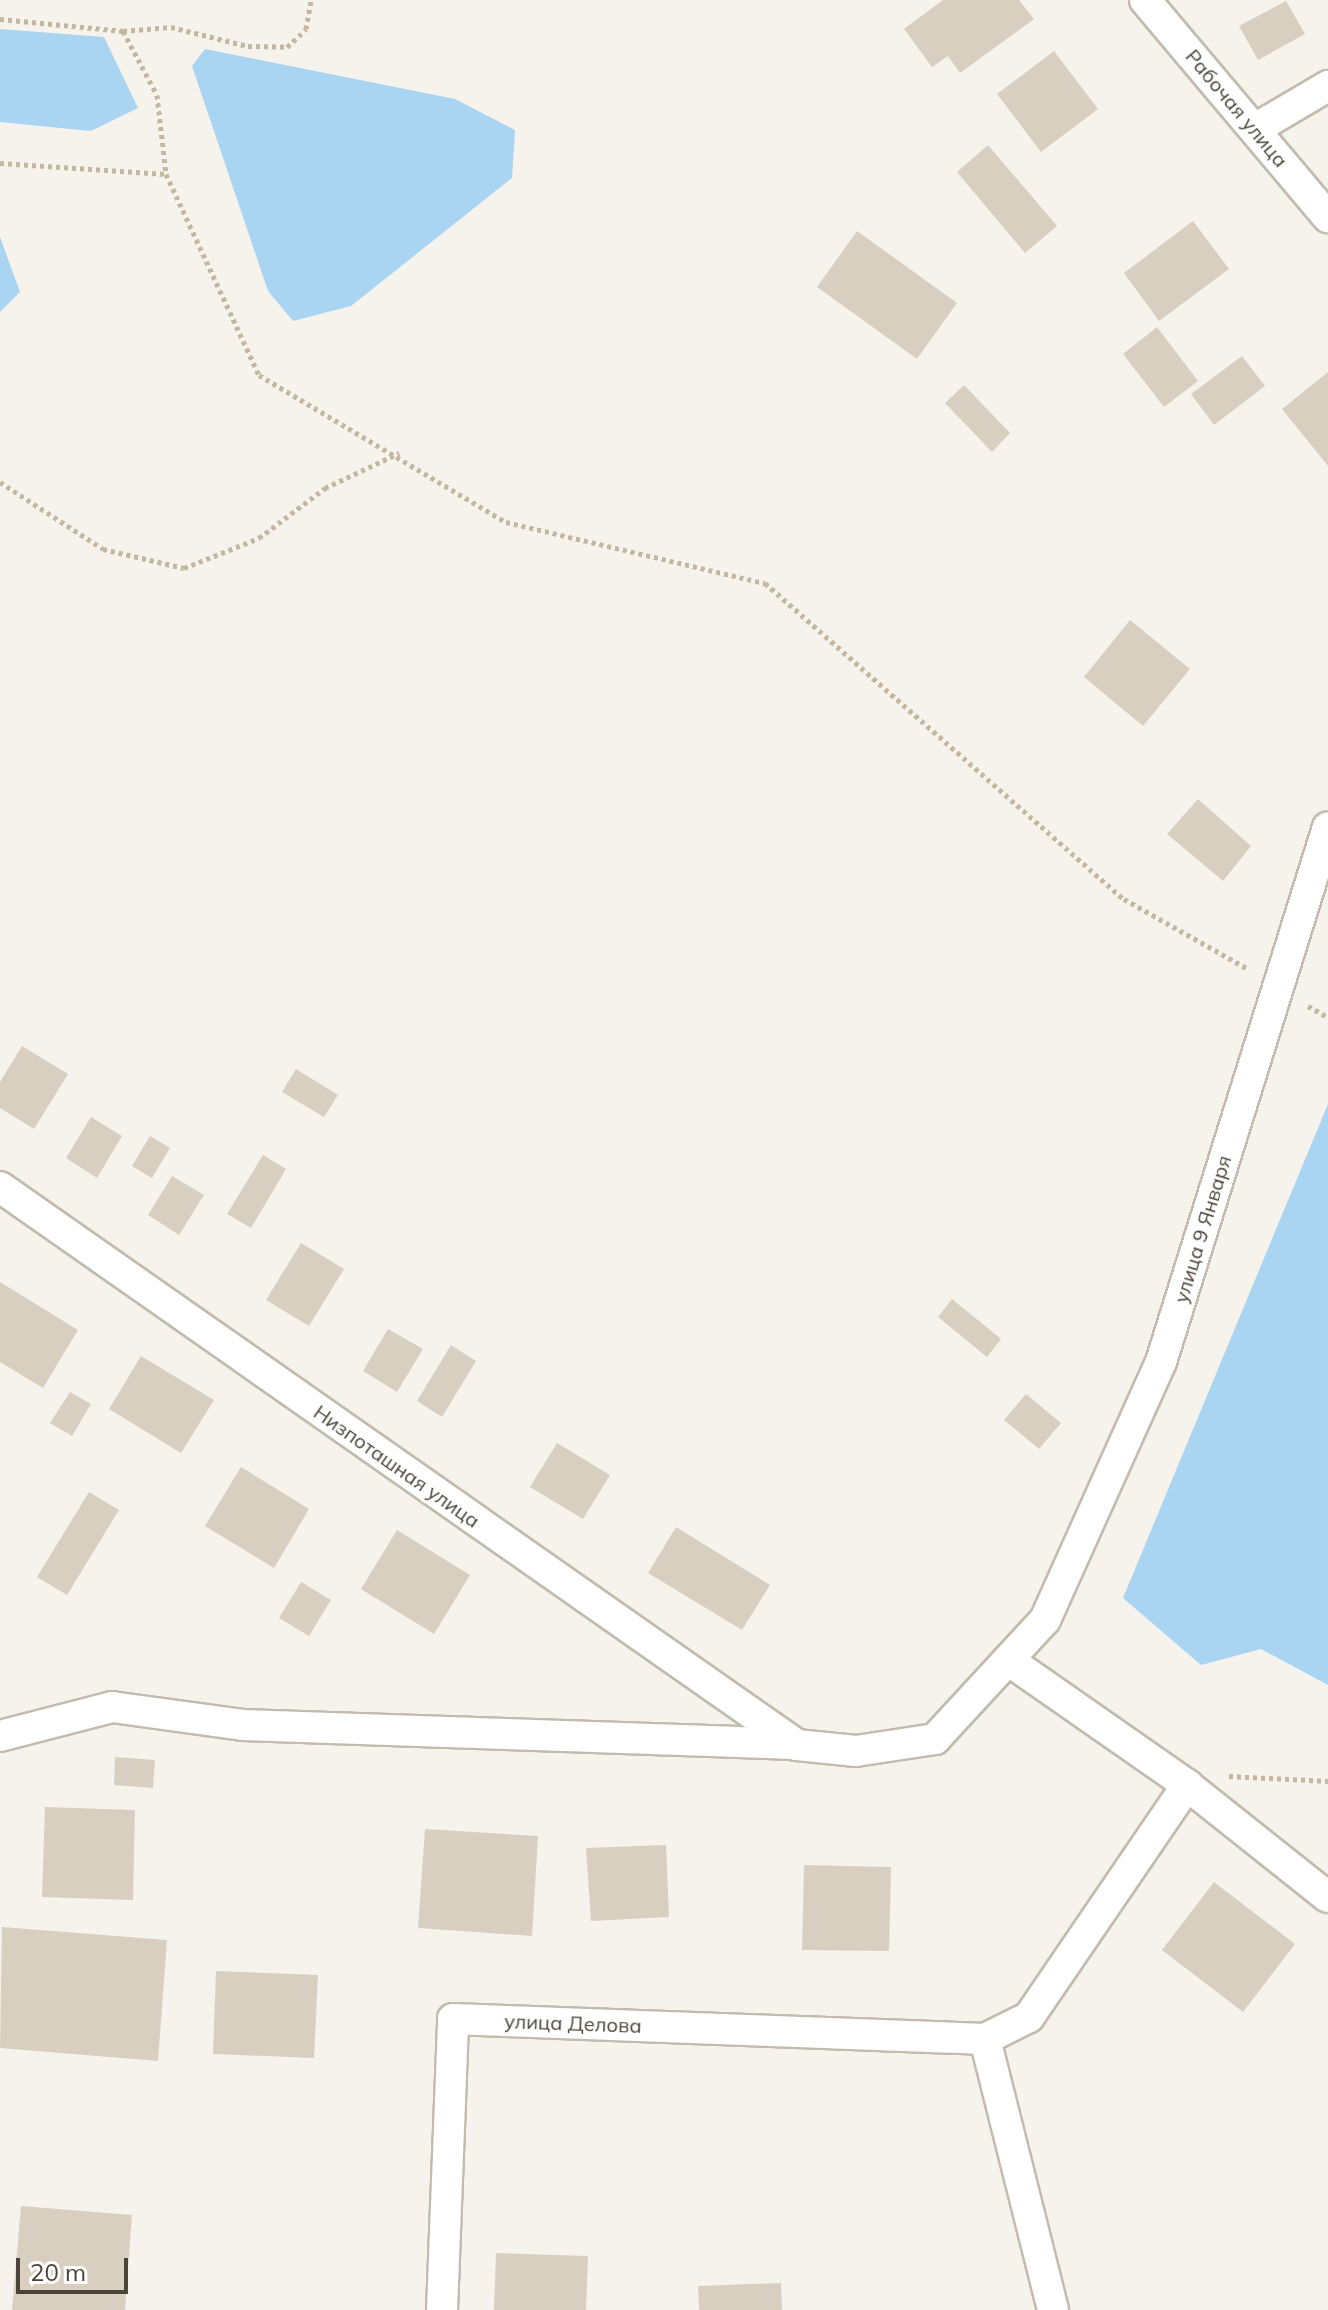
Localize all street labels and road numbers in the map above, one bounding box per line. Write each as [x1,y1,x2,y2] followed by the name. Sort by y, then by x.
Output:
[1181,44,1293,172] street label: Рабочая улица
[1168,1152,1236,1306] street label: улица 9 Января
[309,1400,485,1532] street label: Низпоташная улица
[504,2009,642,2037] street label: улица Делова

